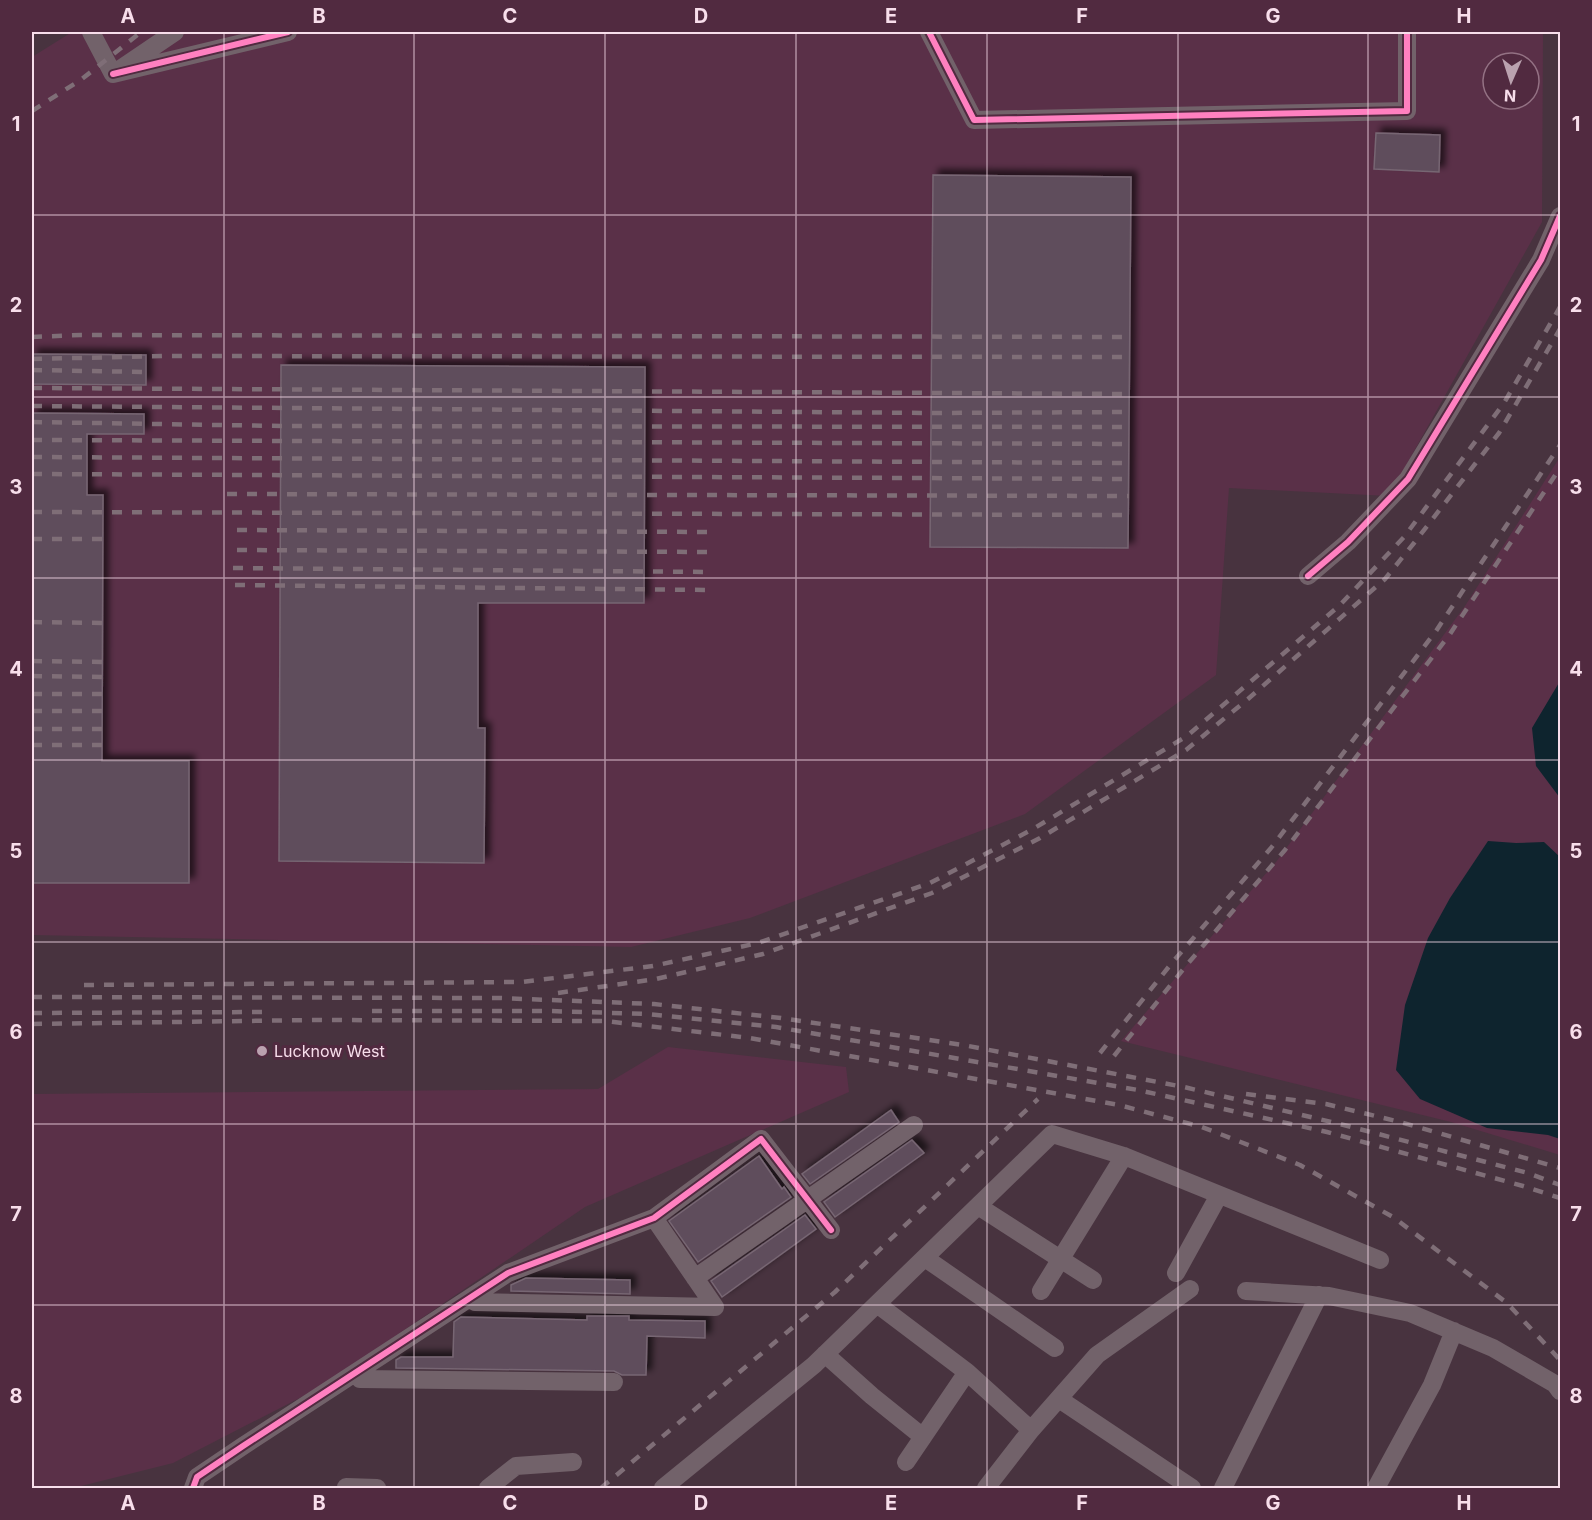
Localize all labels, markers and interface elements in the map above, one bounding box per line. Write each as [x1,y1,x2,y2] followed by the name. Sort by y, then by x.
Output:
[121,4,136,28] text: A
[312,4,326,28] text: B
[503,4,517,28] text: C
[694,4,708,28] text: D
[885,4,897,28] text: E
[1076,4,1088,28] text: F
[1265,4,1281,28] text: G
[1457,4,1471,28] text: H
[1481,51,1541,111] north arrow
[1504,86,1517,106] text: N
[12,112,20,136] text: 1
[1572,112,1580,136] text: 1
[10,293,22,317] text: 2
[1570,293,1582,317] text: 2
[10,475,22,499] text: 3
[1570,475,1582,499] text: 3
[9,657,23,681] text: 4
[1569,657,1583,681] text: 4
[10,839,22,863] text: 5
[1570,839,1582,863] text: 5
[10,1020,23,1044] text: 6
[1570,1020,1583,1044] text: 6
[274,1041,385,1061] place label: Lucknow West
[255,1044,269,1058] marker: Lucknow West
[10,1202,22,1226] text: 7
[1570,1202,1582,1226] text: 7
[9,1384,23,1408] text: 8
[1569,1384,1583,1408] text: 8
[121,1491,136,1515] text: A
[312,1491,326,1515] text: B
[503,1491,517,1515] text: C
[694,1491,708,1515] text: D
[885,1491,897,1515] text: E
[1076,1491,1088,1515] text: F
[1265,1491,1281,1515] text: G
[1457,1491,1471,1515] text: H

